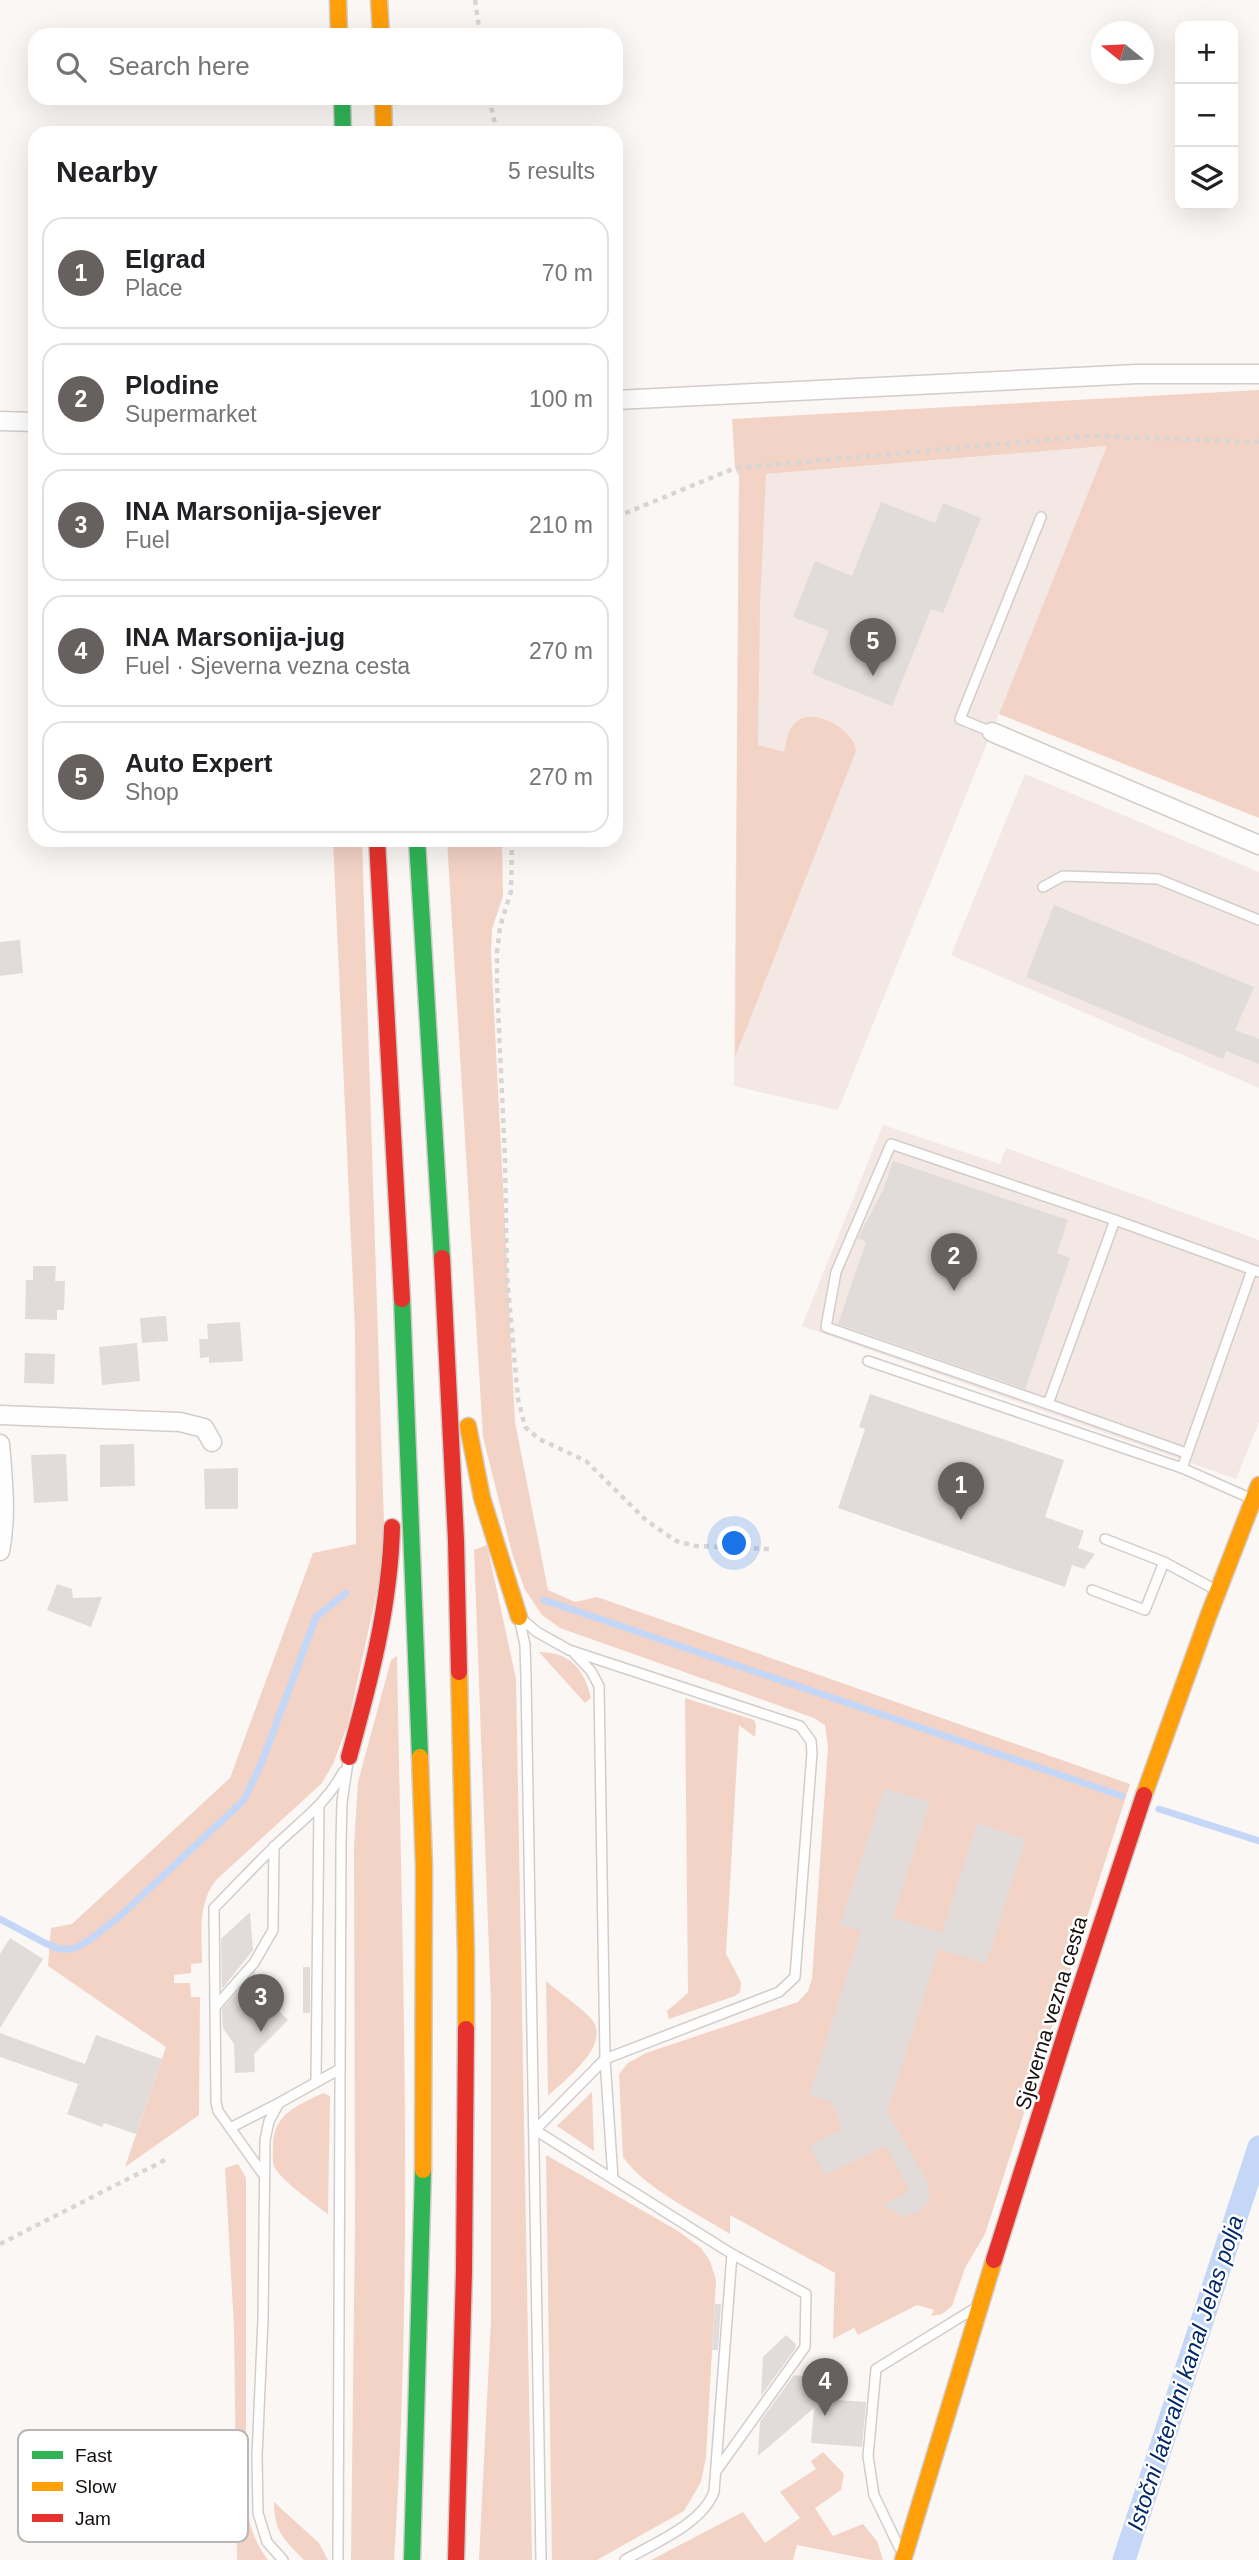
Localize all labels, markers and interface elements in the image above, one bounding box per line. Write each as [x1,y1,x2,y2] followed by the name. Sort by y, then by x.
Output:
[1091,21,1154,84] north arrow
[1175,21,1238,210] map controls
[1175,21,1238,84] button: +
[28,28,623,105] search box
[52,48,90,86] icon: search
[108,51,250,81] text: Search here
[1175,84,1238,147] button: −
[1175,147,1238,210] button: layers
[56,155,158,188] text: Nearby
[508,158,595,184] text: 5 results
[125,244,206,274] text: Elgrad
[75,260,87,286] text: 1
[542,260,593,286] text: 70 m
[125,275,183,301] text: Place
[125,370,219,400] text: Plodine
[75,386,87,412] text: 2
[529,386,593,412] text: 100 m
[125,401,257,427] text: Supermarket
[125,496,381,526] text: INA Marsonija-sjever
[75,512,87,538] text: 3
[529,512,593,538] text: 210 m
[125,527,170,553] text: Fuel
[850,618,896,676] pin: 5
[125,622,345,652] text: INA Marsonija-jug
[75,638,87,664] text: 4
[529,638,593,664] text: 270 m
[125,653,410,679] text: Fuel · Sjeverna vezna cesta
[125,748,272,778] text: Auto Expert
[75,764,87,790] text: 5
[529,764,593,790] text: 270 m
[125,779,179,805] text: Shop
[931,1233,977,1291] pin: 2
[938,1462,984,1520] pin: 1
[717,1526,751,1560] your location
[1011,1913,1091,2112] street label: Sjeverna vezna cesta
[238,1974,284,2032] pin: 3
[1122,2212,1248,2534] water label: Istočni lateralni kanal Jelas polja
[802,2358,848,2416] pin: 4
[18,2430,248,2542] legend
[75,2445,113,2466] text: Fast
[75,2476,116,2497] text: Slow
[75,2508,111,2529] text: Jam

